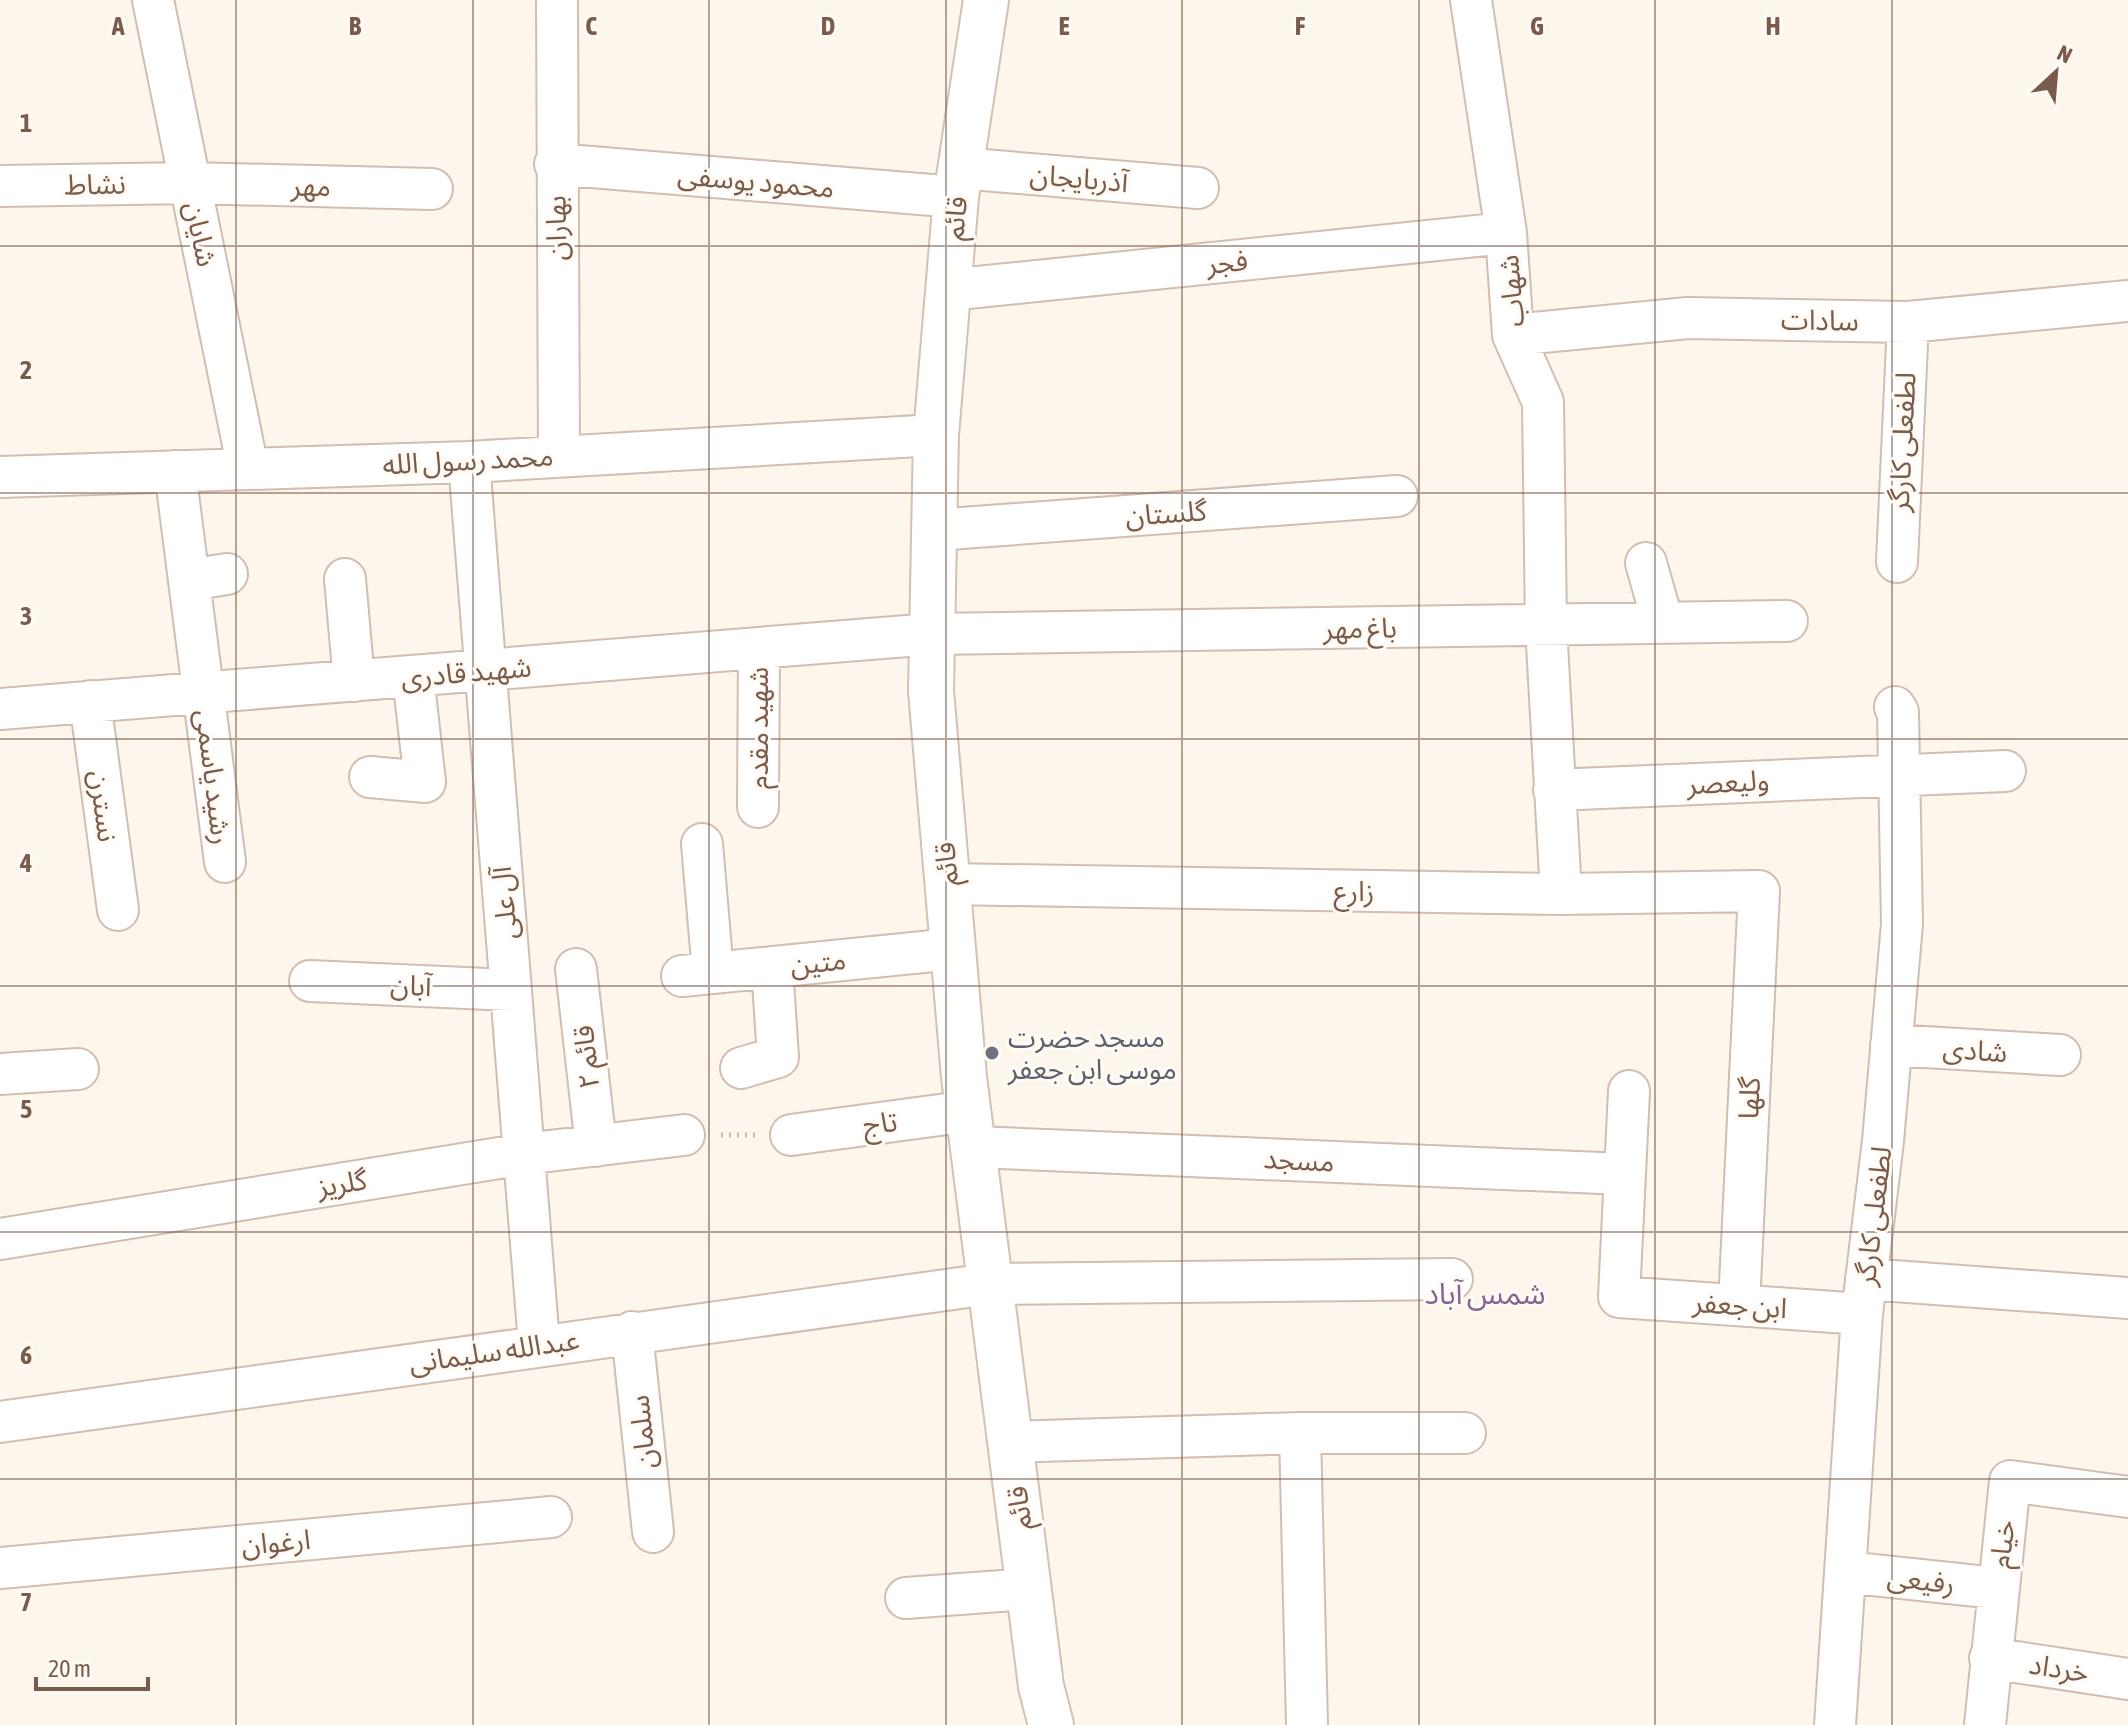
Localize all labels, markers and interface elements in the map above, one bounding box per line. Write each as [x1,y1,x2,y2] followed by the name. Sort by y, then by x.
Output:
[111,11,125,41] text: A
[349,11,362,41] text: B
[585,11,597,41] text: C
[821,11,835,41] text: D
[1058,11,1070,41] text: E
[1295,11,1306,41] text: F
[1530,11,1544,41] text: G
[1765,11,1781,41] text: H
[2016,32,2096,112] north arrow
[2053,39,2076,69] text: N
[20,108,32,138] text: 1
[676,158,836,205] street label: محمود یوسفی
[1028,158,1131,199] street label: آذربایجان
[64,167,126,201] street label: نشاط
[290,170,331,203] street label: مهر
[937,194,979,242] street label: قائم
[539,195,574,261] street label: بهاران
[179,198,223,270] street label: شایان
[1204,244,1249,281] street label: فجر
[1492,254,1530,328] street label: شهاب
[1781,303,1859,337] street label: سادات
[20,355,32,385] text: 2
[1882,371,1923,514] street label: لطفعلی کارگر
[382,440,554,481] street label: محمد رسول الله
[1124,494,1208,532] street label: گلستان
[20,601,32,631] text: 3
[1322,611,1397,650] street label: باغ مهر
[399,650,533,695] street label: شهید قادری
[742,667,779,789] street label: شهید مقدم
[189,708,238,846] street label: رشید یاسمی
[1685,764,1770,801] street label: ولیعصر
[83,768,124,844] street label: نسترن
[928,840,970,887] street label: قائم
[19,848,32,878] text: 4
[485,863,524,941] street label: آل علی
[1333,875,1375,912] street label: زارع
[788,943,848,982] street label: متین
[389,968,434,1002] street label: آبان
[1007,1021,1177,1086] place label: مسجد حضرت موسی ابن جعفر
[567,1023,611,1090] street label: قائم ۲
[1942,1032,2008,1068] street label: شادی
[983,1044,1001,1062] marker: مسجد حضرت موسی ابن جعفر
[1732,1076,1766,1120] street label: گلها
[20,1094,32,1124] text: 5
[861,1105,900,1146] street label: تاج
[1263,1142,1335,1178] street label: مسجد
[1848,1145,1898,1289] street label: لطفعلی کارگر
[314,1163,370,1204] street label: گلریز
[1424,1276,1546,1311] district label: شمس آباد
[1691,1286,1788,1325] street label: ابن جعفر
[407,1323,581,1380] street label: عبدالله سلیمانی
[20,1340,32,1370] text: 6
[622,1394,662,1470] street label: سلمان
[1000,1484,1044,1532] street label: قائم
[1983,1518,2026,1571] street label: خیام
[240,1523,312,1562] street label: ارغوان
[1886,1561,1956,1600] street label: رفیعی
[20,1587,32,1617] text: 7
[36,1641,148,1691] scale bar
[2027,1647,2091,1689] street label: خرداد
[48,1655,91,1682] text: 20 m

